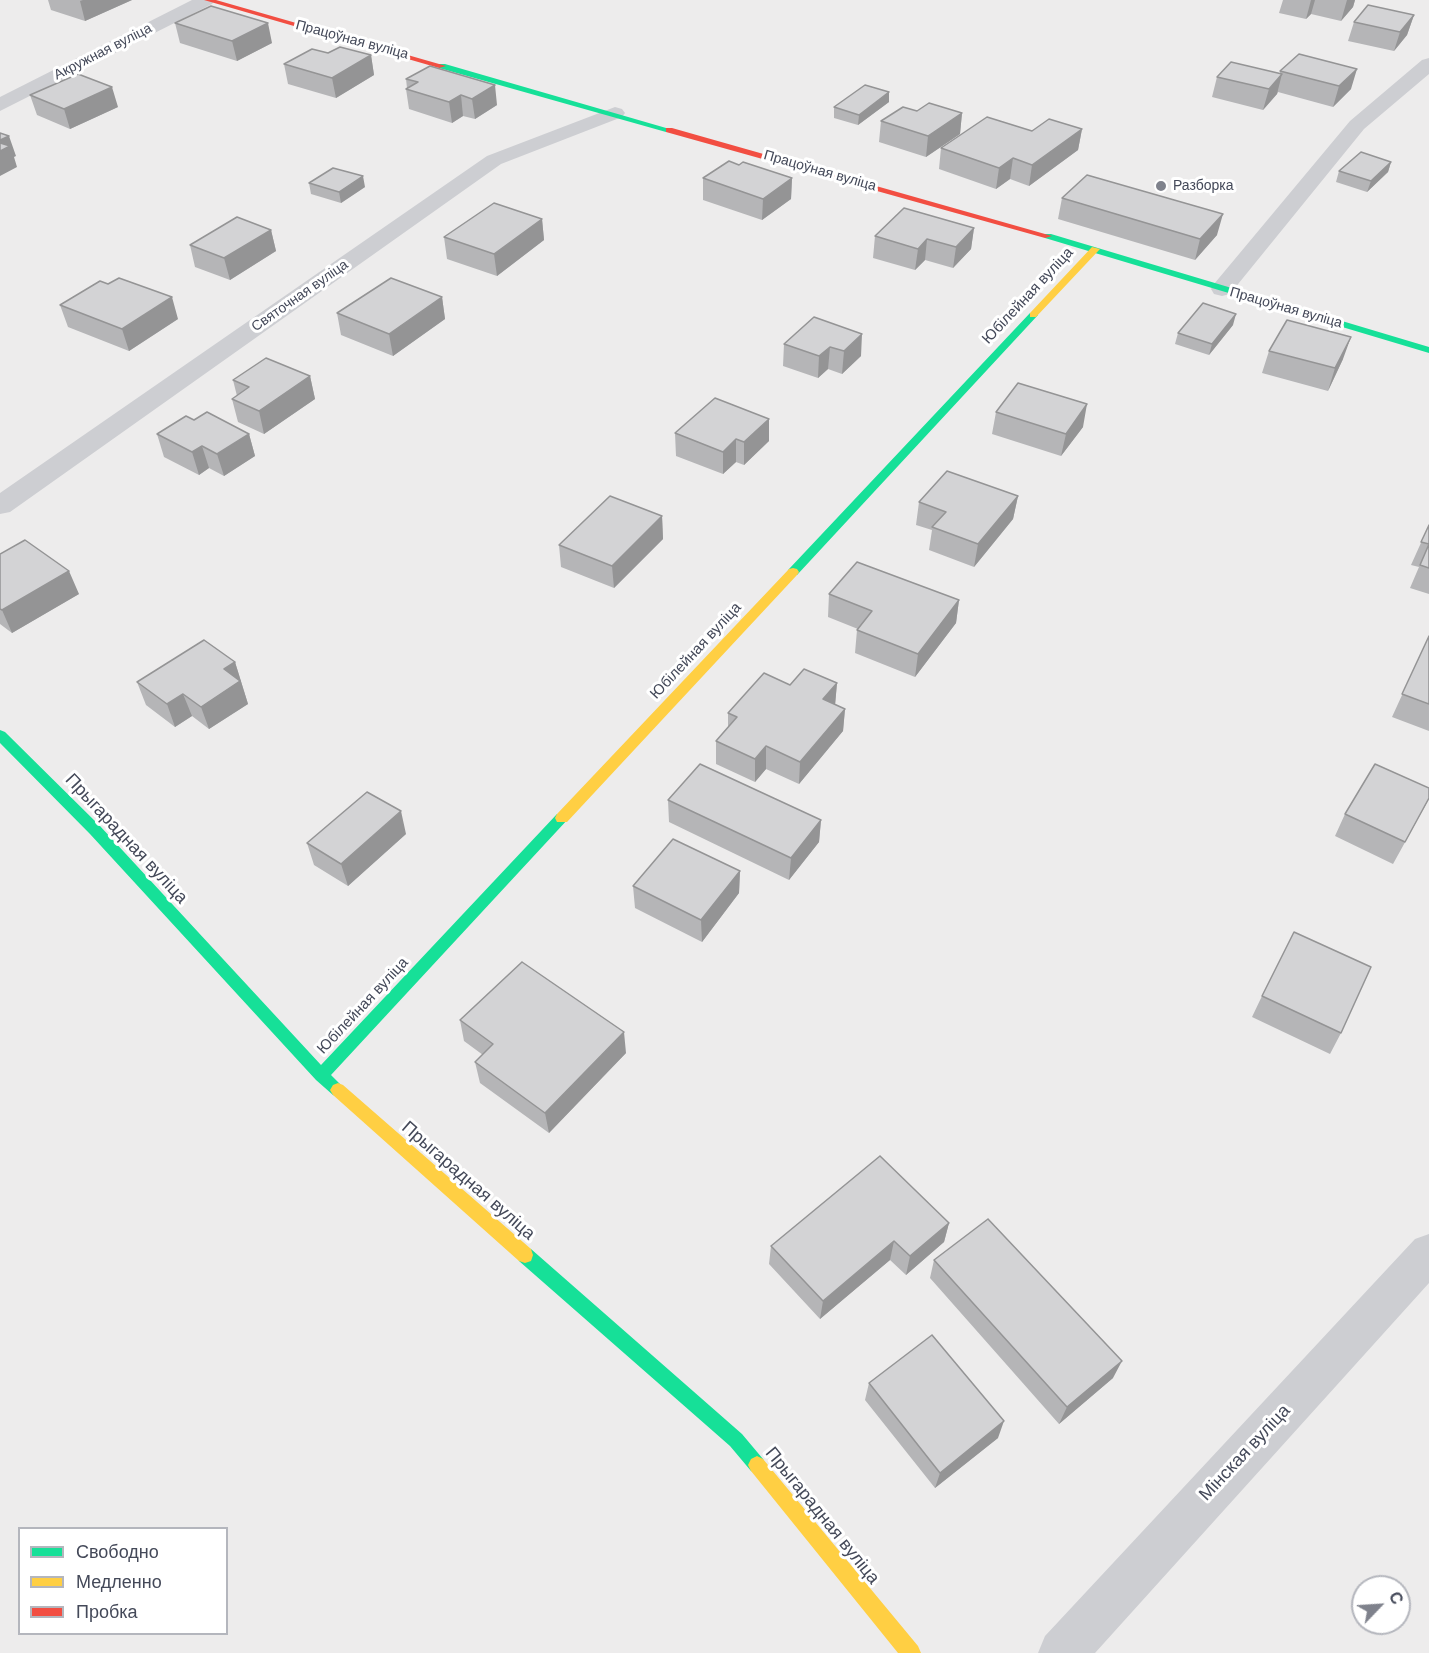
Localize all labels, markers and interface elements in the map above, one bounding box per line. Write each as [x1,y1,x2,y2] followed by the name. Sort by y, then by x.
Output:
[294,17,410,63] street label: Працоўная вуліца
[51,20,155,84] street label: Акружная вуліца
[762,147,878,195] street label: Працоўная вуліца
[1173,178,1234,194] place label: Разборка
[1154,179,1168,193] marker: Разборка
[979,244,1077,348] street label: Юбілейная вуліца
[249,256,351,336] street label: Святочная вуліца
[1228,284,1344,332] street label: Працоўная вуліца
[647,599,745,703] street label: Юбілейная вуліца
[60,770,192,908] street label: Прыгарадная вуліца
[314,954,412,1058] street label: Юбілейная вуліца
[397,1117,539,1245] street label: Прыгарадная вуліца
[1195,1400,1295,1506] street label: Мінская вуліца
[760,1443,884,1589] street label: Прыгарадная вуліца
[18,1527,228,1635] legend
[76,1542,159,1562] text: Свободно
[76,1572,162,1592] text: Медленно
[1351,1575,1411,1635] north arrow
[1386,1589,1406,1607] text: С
[76,1602,138,1622] text: Пробка

